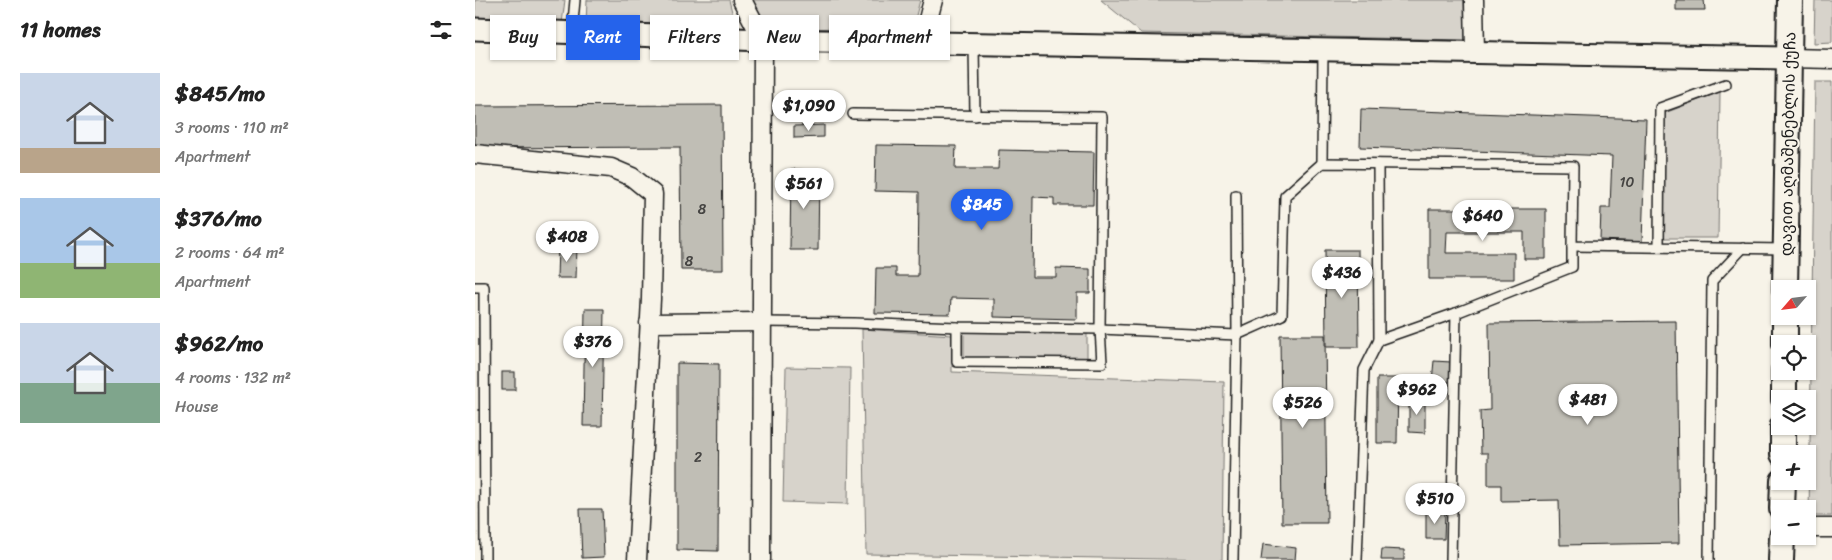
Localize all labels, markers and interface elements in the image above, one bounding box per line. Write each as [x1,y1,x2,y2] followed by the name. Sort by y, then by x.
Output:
[20,11,101,49] text: 11 homes
[490,15,556,60] chip: Buy
[566,15,640,60] chip: Rent
[650,15,739,60] chip: Filters
[749,15,819,60] chip: New
[829,15,950,60] chip: Apartment
[427,16,455,44] icon: filters
[1772,32,1804,256] street label: დავით აღმაშენებლის ქუჩა
[175,75,265,113] text: $845/mo
[768,90,850,132] pin: $1,090
[783,91,835,120] text: $1,090
[60,93,120,153] icon: home
[175,113,289,142] text: 3 rooms · 110 m²
[175,142,251,171] text: Apartment
[774,168,834,210] pin: $561
[786,169,822,198] text: $561
[1620,170,1635,195] house number: 10
[952,188,1012,231] pin: $845
[962,190,1002,219] text: $845
[698,197,707,222] house number: 8
[175,200,262,238] text: $376/mo
[1453,200,1513,242] pin: $640
[1463,201,1503,230] text: $640
[60,218,120,278] icon: home
[537,220,597,263] pin: $408
[547,222,587,251] text: $408
[175,238,285,267] text: 2 rooms · 64 m²
[685,249,694,274] house number: 8
[1312,256,1372,299] pin: $436
[1323,258,1361,287] text: $436
[175,267,251,296] text: Apartment
[1771,280,1816,325] north arrow
[1771,280,1816,545] map controls
[175,325,263,363] text: $962/mo
[563,326,623,368] pin: $376
[574,327,612,356] text: $376
[1771,335,1816,380] button: locate
[60,343,120,403] icon: home
[175,363,291,392] text: 4 rooms · 132 m²
[1387,374,1447,416] pin: $962
[1398,375,1436,404] text: $962
[1558,384,1618,426] pin: $481
[1569,385,1607,414] text: $481
[1273,386,1333,429] pin: $526
[1284,388,1322,417] text: $526
[1771,390,1816,435] button: layers
[175,392,218,421] text: House
[694,445,702,470] house number: 2
[1771,445,1816,490] button: +
[1405,482,1465,525] pin: $510
[1416,484,1454,513] text: $510
[1771,500,1816,545] button: −

